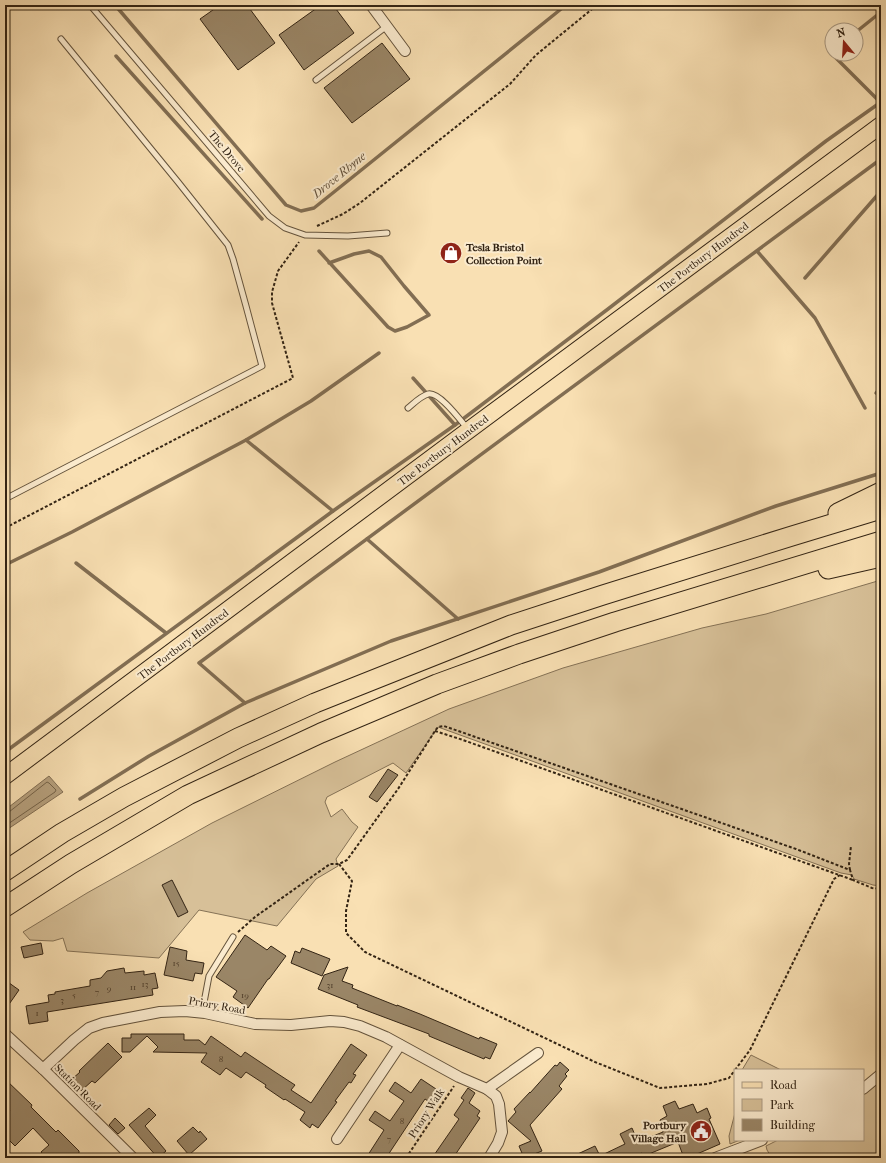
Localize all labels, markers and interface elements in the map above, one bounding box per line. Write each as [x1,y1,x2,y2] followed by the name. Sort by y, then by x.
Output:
[824,22,864,62] north arrow
[835,25,848,40] text: N
[205,128,248,175] street label: The Drove
[309,149,369,201] water label: Drove Rhyne
[655,218,752,296] street label: The Portbury Hundred
[438,240,464,266] shop icon: Tesla Bristol Collection Point
[465,241,543,267] place label: Tesla Bristol Collection Point
[395,411,492,489] street label: The Portbury Hundred
[135,605,232,683] street label: The Portbury Hundred
[172,958,180,968] house number: 15
[142,979,149,989] house number: 13
[327,980,333,990] house number: 31
[130,982,136,992] house number: 11
[107,983,112,993] house number: 9
[95,987,100,997] house number: 7
[72,990,76,1000] house number: 5
[241,990,249,1000] house number: 19
[188,994,247,1017] street label: Priory Road
[60,995,64,1005] house number: 3
[35,1008,39,1018] house number: 1
[219,1054,224,1064] house number: 8
[52,1061,104,1114] street label: Station Road
[734,1069,864,1141] legend
[770,1078,797,1092] text: Road
[406,1086,447,1141] street label: Priory Walk
[770,1098,795,1112] text: Park
[400,1116,405,1126] house number: 8
[688,1118,714,1144] public building icon: Portbury Village Hall
[770,1118,815,1132] text: Building
[630,1119,687,1145] place label: Portbury Village Hall
[387,1134,392,1144] house number: 7

